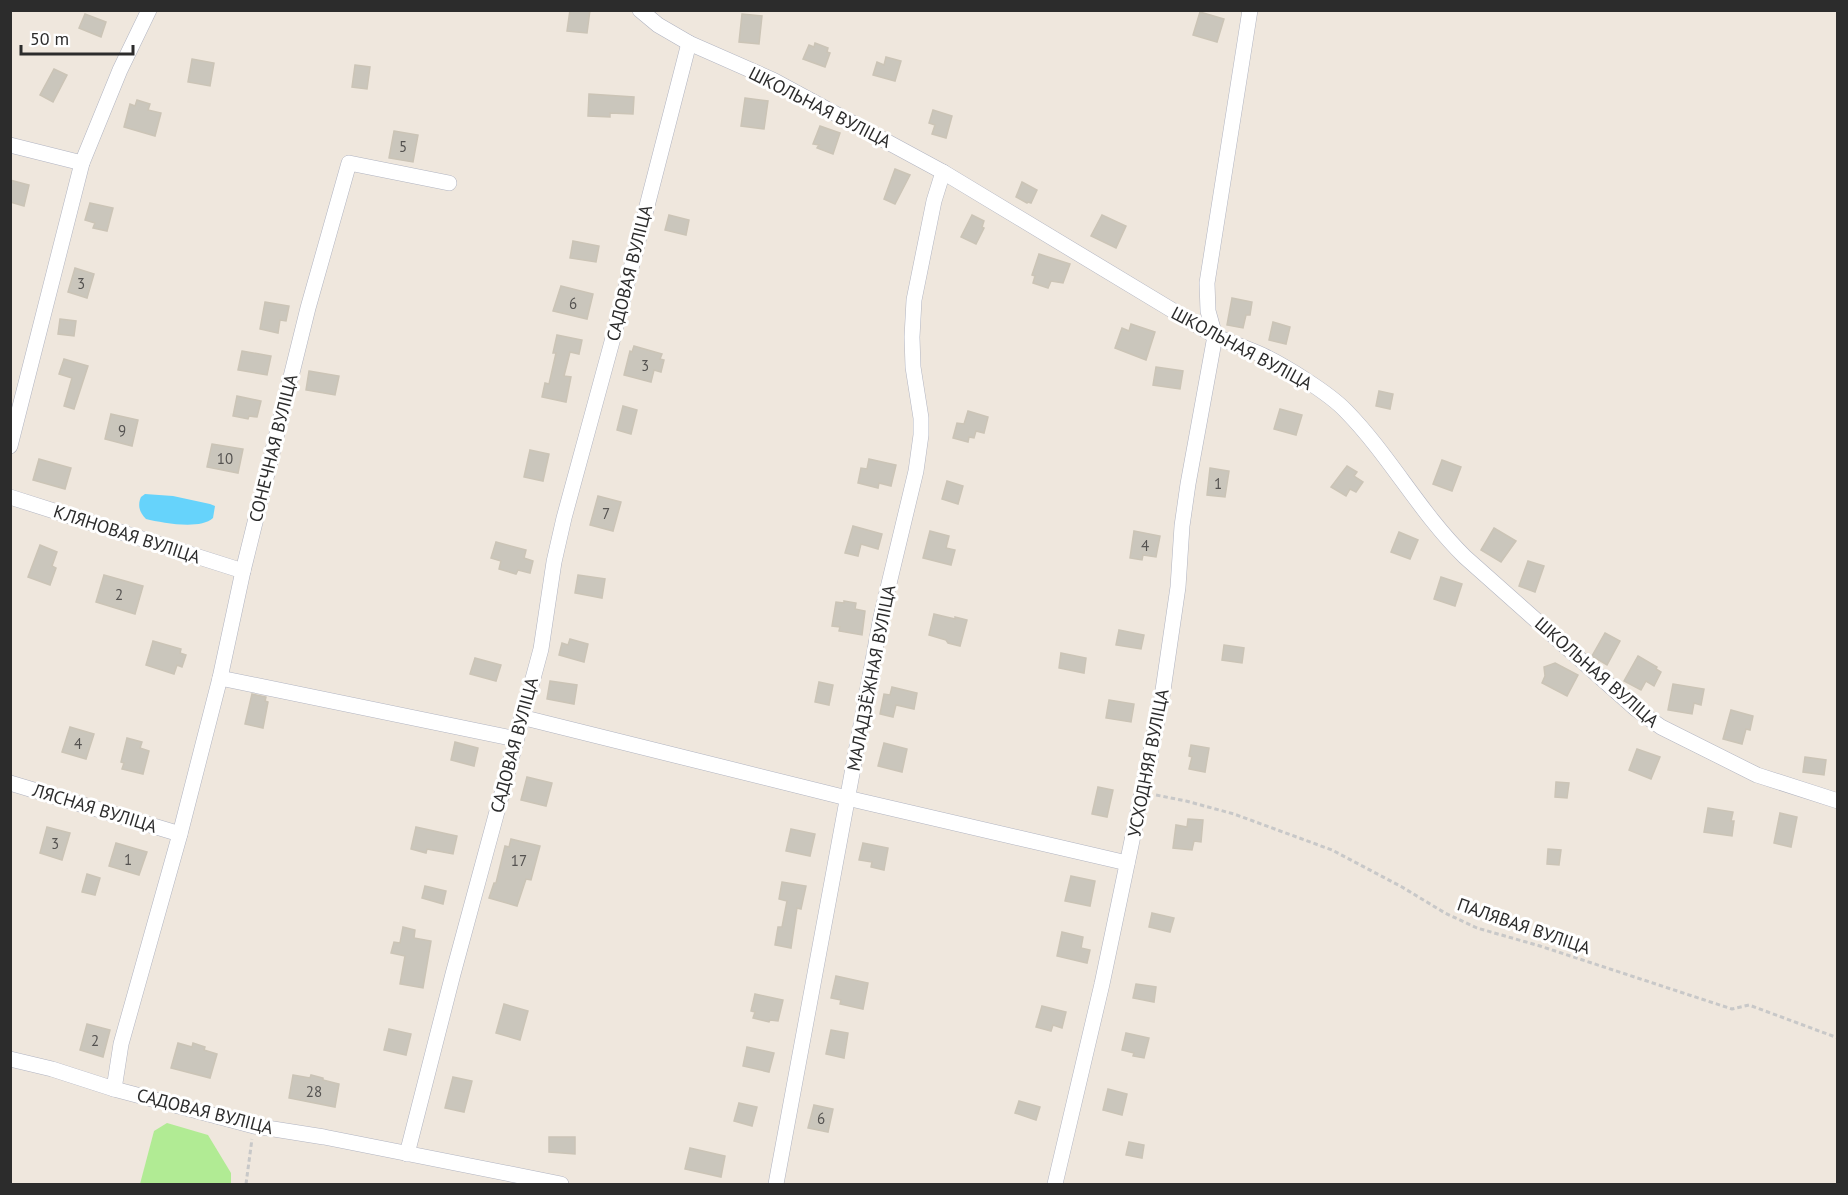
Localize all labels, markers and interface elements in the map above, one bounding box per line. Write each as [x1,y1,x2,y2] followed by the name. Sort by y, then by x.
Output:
[21,18,134,56] scale bar
[30,27,69,50] text: 50 m
[745,61,895,153] street label: ШКОЛЬНАЯ ВУЛІЦА
[399,137,407,156] house number: 5
[601,202,657,343] street label: САДОВАЯ ВУЛІЦА
[77,274,85,293] house number: 3
[569,294,577,313] house number: 6
[1167,301,1317,395] street label: ШКОЛЬНАЯ ВУЛІЦА
[641,356,649,375] house number: 3
[243,371,303,524] street label: СОНЕЧНАЯ ВУЛІЦА
[118,421,126,440] house number: 9
[217,449,233,468] house number: 10
[1214,474,1222,493] house number: 1
[51,499,204,569] street label: КЛЯНОВАЯ ВУЛІЦА
[602,504,610,523] house number: 7
[1141,536,1149,555] house number: 4
[842,582,900,773] street label: МАЛАДЗЁЖНАЯ ВУЛІЦА
[115,585,123,604] house number: 2
[1530,612,1664,732] street label: ШКОЛЬНАЯ ВУЛІЦА
[485,674,543,815] street label: САДОВАЯ ВУЛІЦА
[1122,687,1174,839] street label: УСХОДНЯЯ ВУЛІЦА
[74,734,82,753] house number: 4
[29,778,160,838] street label: ЛЯСНАЯ ВУЛІЦА
[51,834,59,853] house number: 3
[124,850,132,869] house number: 1
[511,851,527,870] house number: 17
[1454,892,1594,960] street label: ПАЛЯВАЯ ВУЛІЦА
[91,1031,99,1050] house number: 2
[306,1082,322,1101] house number: 28
[135,1083,276,1139] street label: САДОВАЯ ВУЛІЦА
[817,1109,825,1128] house number: 6

